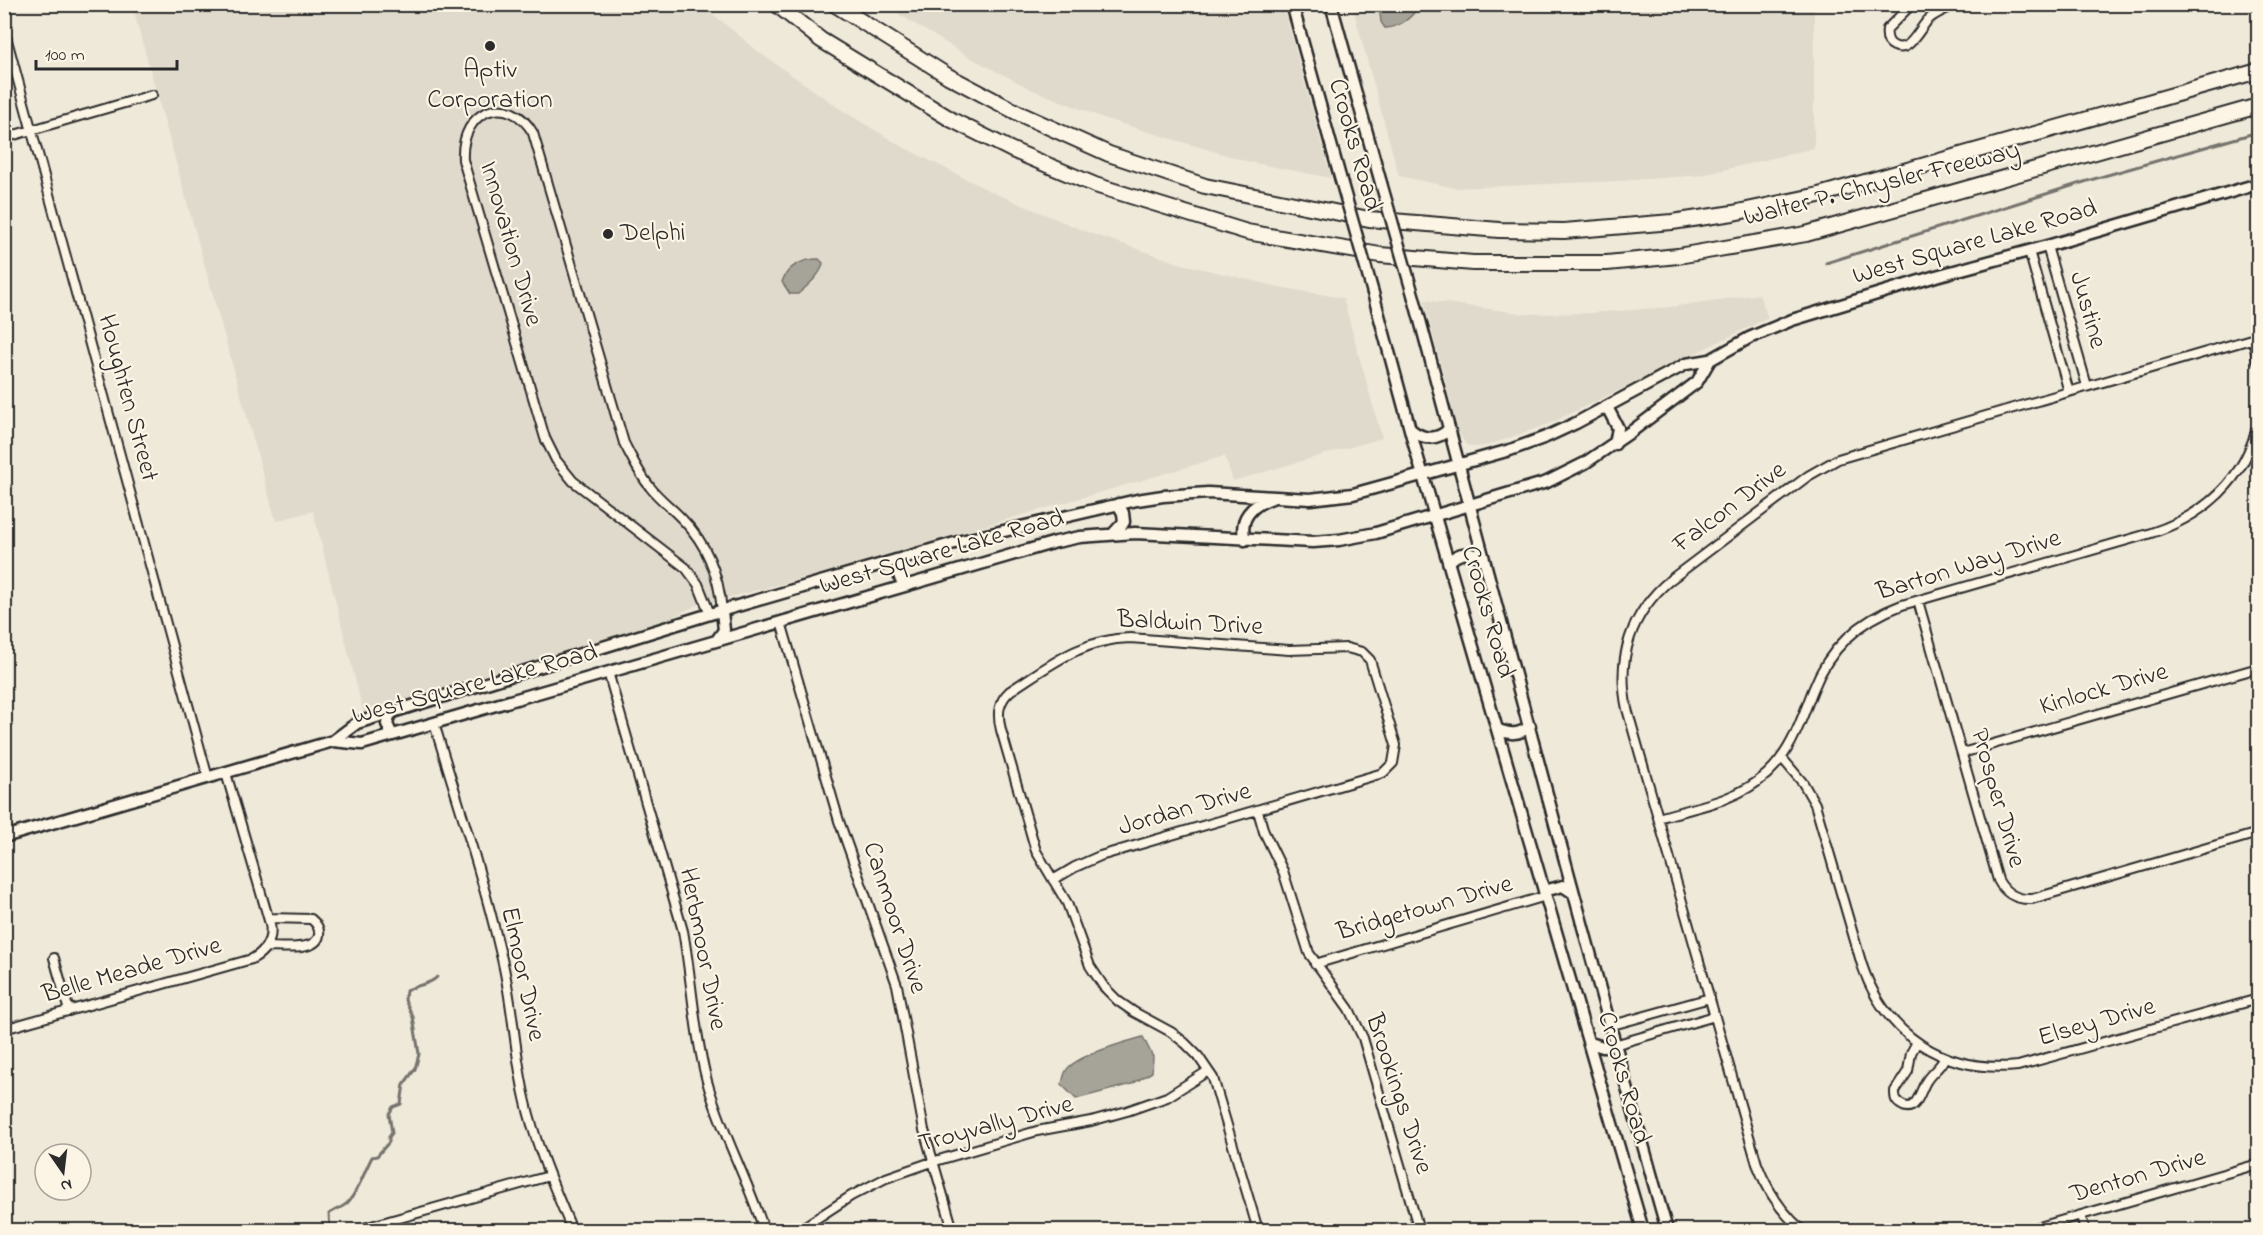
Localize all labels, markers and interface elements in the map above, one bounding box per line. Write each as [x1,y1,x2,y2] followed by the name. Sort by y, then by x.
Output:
[36,33,177,71] scale bar
[483,39,497,53] marker: Aptiv Corporation
[45,43,85,69] text: 100 m
[427,52,553,120] place label: Aptiv Corporation
[1317,74,1391,216] street label: Crooks Road
[1740,132,2024,238] street label: Walter P. Chrysler Freeway
[468,157,552,331] street label: Innovation Drive
[1848,190,2102,296] street label: West Square Lake Road
[619,215,686,253] place label: Delphi
[601,227,615,241] marker: Delphi
[2058,267,2116,353] street label: Justine
[86,310,168,486] street label: Houghten Street
[1664,452,1795,564] street label: Falcon Drive
[815,500,1069,606] street label: West Square Lake Road
[1871,520,2066,612] street label: Barton Way Drive
[1450,541,1524,683] street label: Crooks Road
[1115,601,1264,647] street label: Baldwin Drive
[348,634,602,736] street label: West Square Lake Road
[2035,653,2173,726] street label: Kinlock Drive
[1959,724,2035,872] street label: Prosper Drive
[1114,773,1256,847] street label: Jordan Drive
[852,837,936,999] street label: Canmoor Drive
[668,865,736,1034] street label: Herbmoor Drive
[1332,866,1518,953] street label: Bridgetown Drive
[489,903,555,1045] street label: Elmoor Drive
[37,927,226,1015] street label: Belle Meade Drive
[2034,988,2160,1058] street label: Elsey Drive
[1586,1007,1660,1149] street label: Crooks Road
[1354,1008,1442,1179] street label: Brookings Drive
[914,1086,1078,1164] street label: Troyvally Drive
[2065,1139,2211,1215] street label: Denton Drive
[33,1142,93,1202] north arrow
[58,1172,74,1198] text: N

